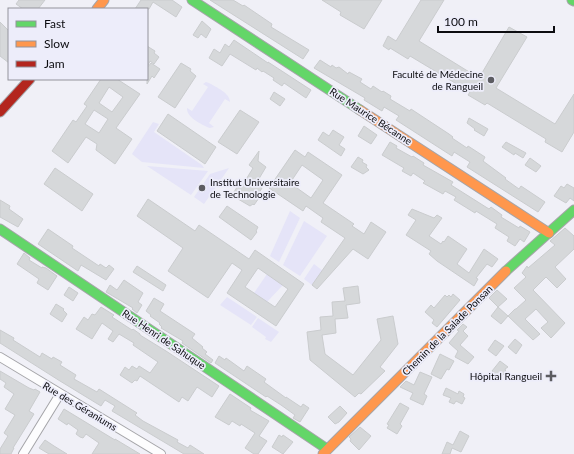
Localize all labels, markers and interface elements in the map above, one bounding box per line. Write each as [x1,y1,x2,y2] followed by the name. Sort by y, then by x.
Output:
[8,8,148,80] legend
[438,8,554,34] scale bar
[444,14,478,29] text: 100 m
[44,16,66,31] text: Fast
[44,36,70,51] text: Slow
[44,56,65,71] text: Jam
[392,68,483,92] place label: Faculté de Médecine de Rangueil
[486,75,496,85] marker: Faculté de Médecine de Rangueil
[328,85,414,147] street label: Rue Maurice Bécanne
[210,176,300,200] place label: Institut Universitaire de Technologie
[197,183,207,193] marker: Institut Universitaire de Technologie
[399,282,495,378] street label: Chemin de la Salade Ponsan
[120,307,208,371] street label: Rue Henri de Sahuque
[470,370,542,382] place label: Hôpital Rangueil
[545,370,557,382] marker: Hôpital Rangueil
[41,379,119,433] street label: Rue des Géraniums

